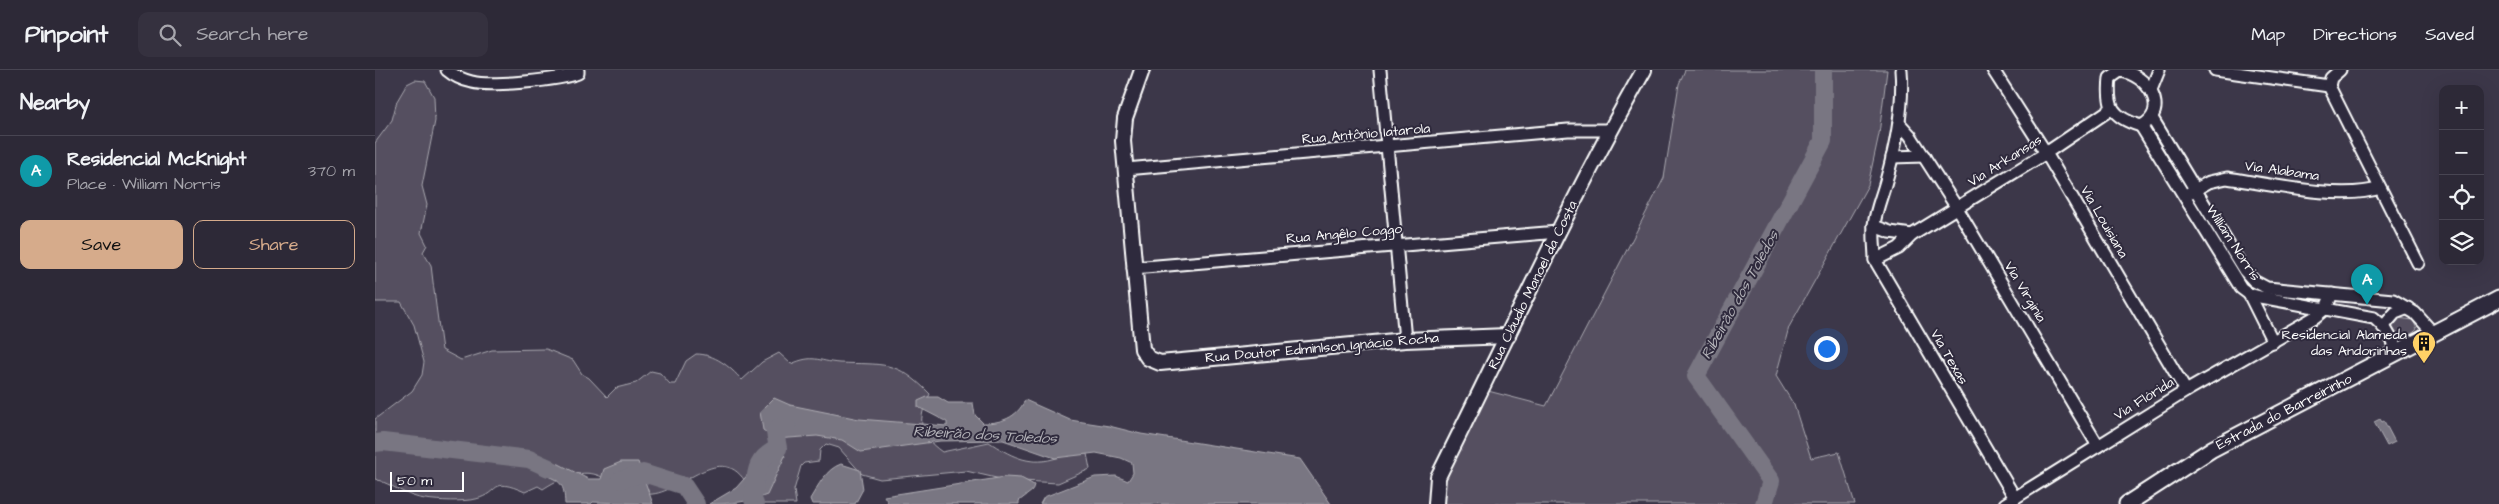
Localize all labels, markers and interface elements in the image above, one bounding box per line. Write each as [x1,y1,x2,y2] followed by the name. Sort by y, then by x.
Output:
[138,12,488,57] search box
[25,18,108,52] text: Pinpoint
[156,21,184,49] icon: search
[196,21,308,48] text: Search here
[2251,22,2285,47] text: Map
[2313,22,2397,47] text: Directions
[2425,22,2474,47] text: Saved
[2439,85,2484,265] map controls
[2439,85,2484,130] button: +
[20,88,90,117] text: Nearby
[1301,118,1431,150] street label: Rua Antônio Iatarola
[1964,130,2046,192] street label: Via Arkansas
[2439,130,2484,175] button: −
[67,146,246,173] text: Residencial McKnight
[2244,156,2320,186] street label: Via Alabama
[31,160,41,182] text: A
[308,160,355,182] text: 370 m
[67,173,221,195] text: Place · William Norris
[2439,175,2484,220] button: locate
[2075,182,2133,262] street label: Via Louisiana
[1483,197,1583,373] street label: Rua Cláudio Manoel da Costa
[2201,201,2265,285] street label: William Norris
[1285,219,1403,249] street label: Rua Angêlo Coggo
[20,220,183,269] button: Save
[193,220,355,269] button: Share
[2439,220,2484,265] button: layers
[1696,226,1785,363] water label: Ribeirão dos Toledos
[1999,258,2051,326] street label: Via Virginia
[2351,264,2383,305] pin: A
[2282,325,2407,361] place label: Residencial Alameda das Andorinhas
[1925,326,1973,388] street label: Via Texas
[1204,328,1440,368] street label: Rua Doutor Edminlson Ignácio Rocha
[2411,330,2437,364] building icon: Residencial Alameda das Andorinhas
[1814,336,1840,362] your location
[2213,369,2356,455] street label: Estrada do Barreirinho
[2110,373,2178,425] street label: Via Flórida
[913,421,1059,449] water label: Ribeirão dos Toledos
[390,469,464,492] scale bar
[397,471,432,491] text: 50 m

